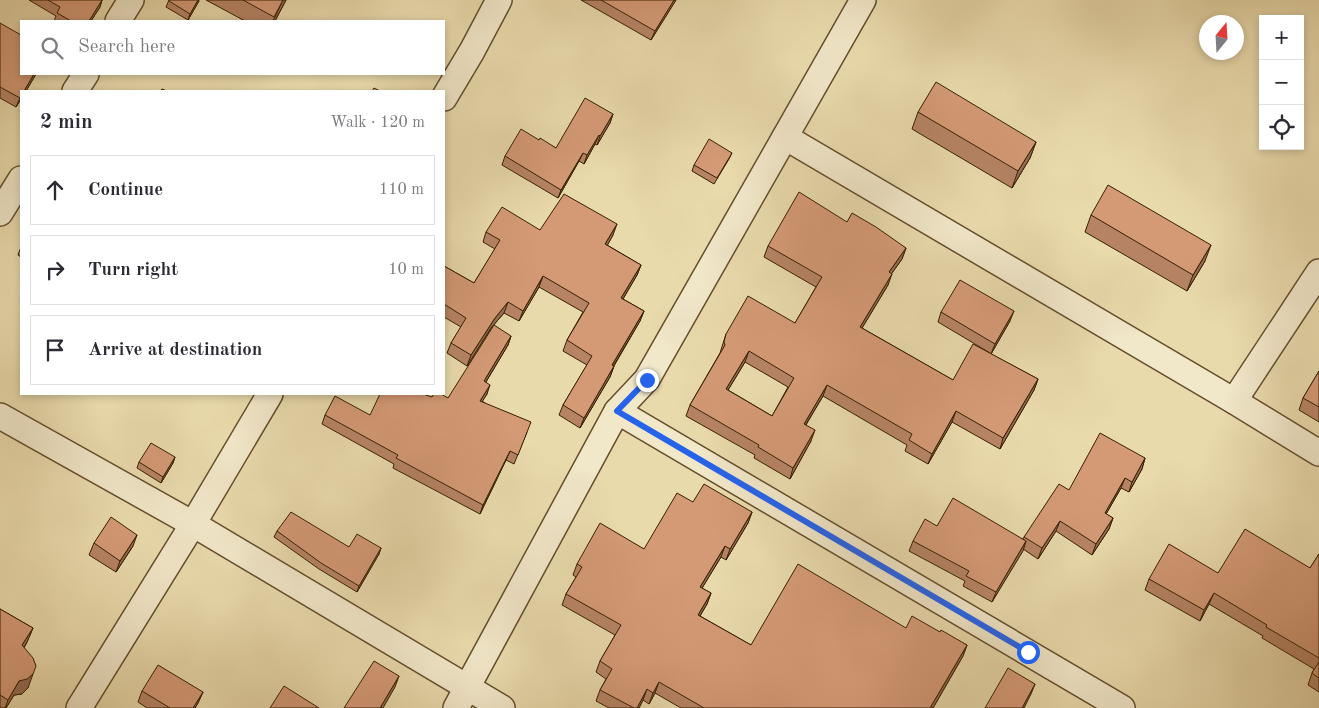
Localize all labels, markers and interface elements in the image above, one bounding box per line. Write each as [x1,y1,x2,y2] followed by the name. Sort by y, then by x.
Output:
[1199,15,1244,60] north arrow
[1259,15,1304,150] map controls
[1259,15,1304,60] button: +
[20,20,445,75] search box
[38,34,66,62] icon: search
[78,38,175,57] text: Search here
[1259,60,1304,105] button: −
[1259,105,1304,150] button: locate
[40,112,93,133] text: 2 min
[330,115,425,131] text: Walk · 120 m
[41,176,69,204] icon: ahead
[88,181,163,200] text: Continue
[379,182,424,198] text: 110 m
[41,256,69,284] icon: right
[88,261,178,280] text: Turn right
[388,262,424,278] text: 10 m
[41,336,69,364] icon: arrive
[88,341,262,360] text: Arrive at destination
[636,369,659,392] route end
[1017,641,1040,664] route start

